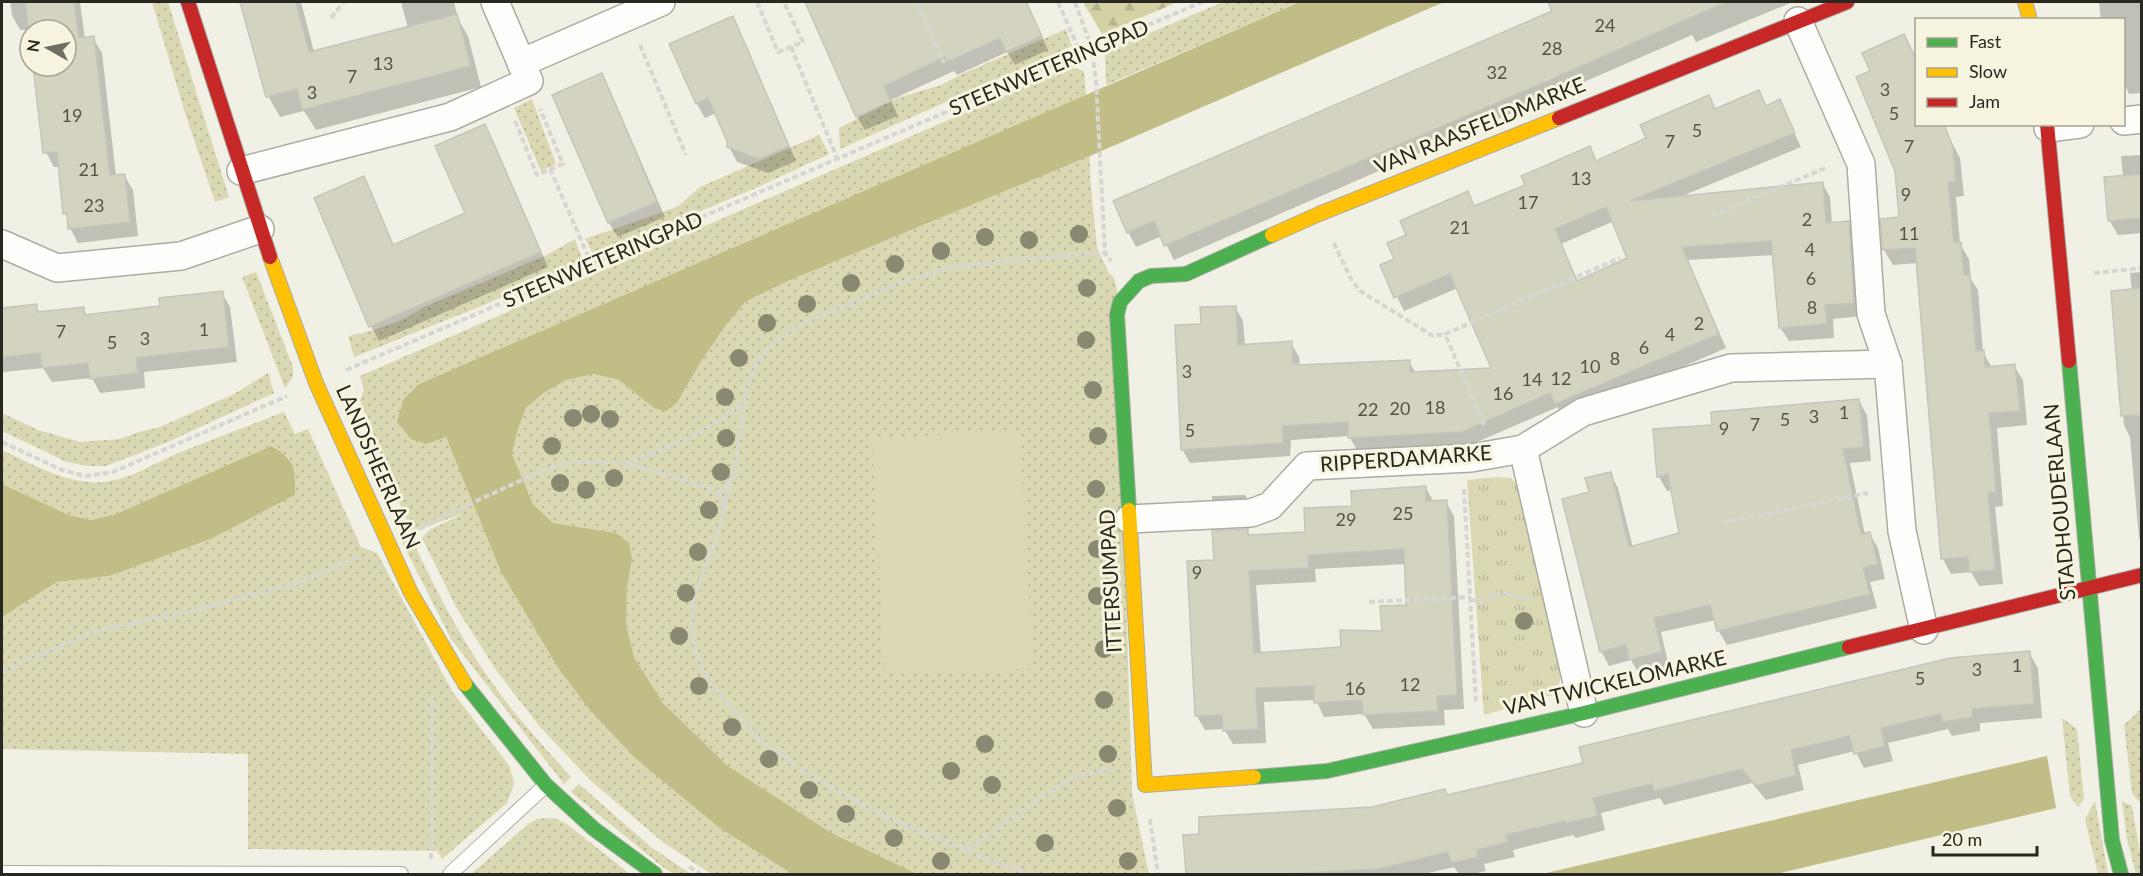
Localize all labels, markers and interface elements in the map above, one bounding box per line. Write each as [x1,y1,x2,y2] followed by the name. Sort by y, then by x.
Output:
[945,13,1152,120] street label: STEENWETERINGPAD
[1595,14,1615,36] house number: 24
[18,18,78,78] north arrow
[1915,18,2125,126] legend
[1969,30,2002,52] text: Fast
[1542,37,1562,59] house number: 28
[22,38,43,53] text: N
[373,52,393,74] house number: 13
[1969,60,2007,82] text: Slow
[1487,61,1507,83] house number: 32
[347,65,357,87] house number: 7
[1370,71,1589,178] street label: VAN RAASFELDMARKE
[1880,78,1890,100] house number: 3
[307,81,317,103] house number: 3
[1969,90,2000,112] text: Jam
[1889,102,1899,124] house number: 5
[62,104,82,126] house number: 19
[1692,119,1702,141] house number: 5
[1665,130,1675,152] house number: 7
[1904,135,1914,157] house number: 7
[79,158,99,180] house number: 21
[1571,167,1591,189] house number: 13
[1901,183,1911,205] house number: 9
[1518,191,1538,213] house number: 17
[84,194,104,216] house number: 23
[499,205,706,312] street label: STEENWETERINGPAD
[1802,208,1812,230] house number: 2
[1450,216,1470,238] house number: 21
[1899,222,1919,244] house number: 11
[1805,238,1815,260] house number: 4
[1806,267,1816,289] house number: 6
[1807,296,1817,318] house number: 8
[1694,312,1704,334] house number: 2
[199,318,209,340] house number: 1
[56,320,66,342] house number: 7
[1665,323,1675,345] house number: 4
[140,327,150,349] house number: 3
[107,331,117,353] house number: 5
[1639,336,1649,358] house number: 6
[1610,347,1620,369] house number: 8
[1580,355,1600,377] house number: 10
[1182,360,1192,382] house number: 3
[1551,367,1571,389] house number: 12
[1522,368,1542,390] house number: 14
[332,380,427,552] street label: LANDSHEERLAAN
[1493,382,1513,404] house number: 16
[1425,396,1445,418] house number: 18
[1390,397,1410,419] house number: 20
[1358,398,1378,420] house number: 22
[1839,401,1849,423] house number: 1
[2037,403,2080,602] street label: STADHOUDERLAAN
[1809,405,1819,427] house number: 3
[1780,408,1790,430] house number: 5
[1750,413,1760,435] house number: 7
[1719,417,1729,439] house number: 9
[1185,419,1195,441] house number: 5
[1319,439,1493,476] street label: RIPPERDAMARKE
[1393,502,1413,524] house number: 25
[1093,508,1126,654] street label: ITTERSUMPAD
[1336,508,1356,530] house number: 29
[1192,561,1202,583] house number: 9
[1501,644,1729,719] street label: VAN TWICKELOMARKE
[2012,654,2022,676] house number: 1
[1972,658,1982,680] house number: 3
[1915,667,1925,689] house number: 5
[1400,673,1420,695] house number: 12
[1345,677,1365,699] house number: 16
[1933,819,2036,857] scale bar
[1942,828,1982,850] text: 20 m

